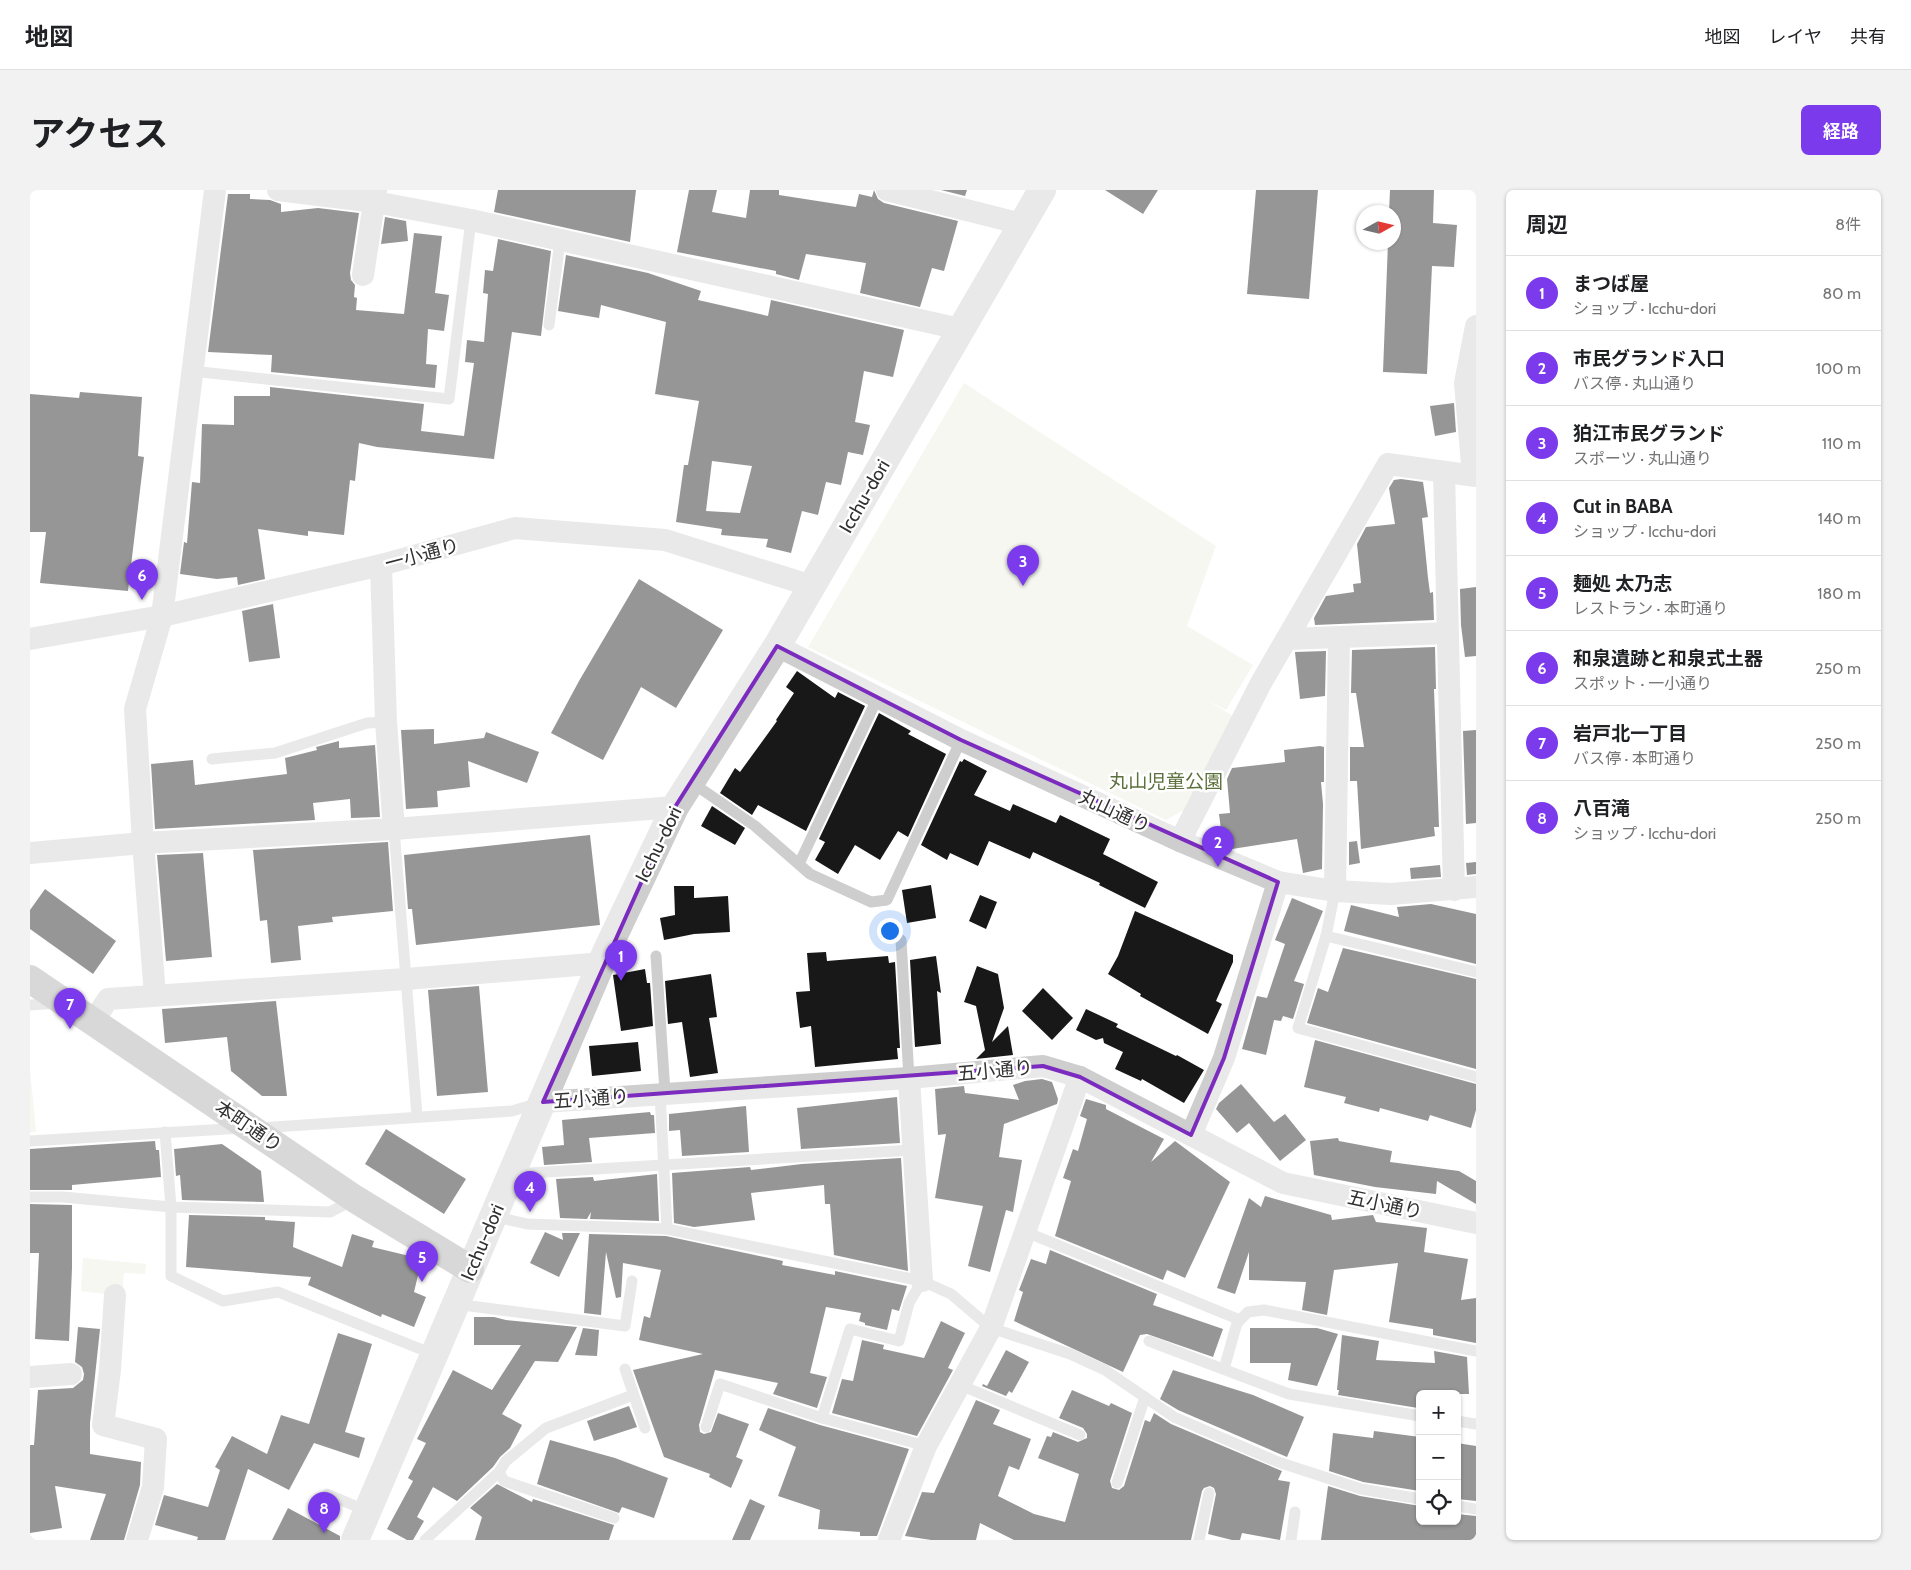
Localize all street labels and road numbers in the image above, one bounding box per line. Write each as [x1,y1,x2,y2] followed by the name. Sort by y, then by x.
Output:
[834,455,895,537] street label: Icchu-dori
[382,534,462,575] street label: 一小通り
[1075,785,1154,838] street label: 丸山通り
[630,803,687,886] street label: Icchu-dori
[956,1056,1034,1085] street label: 五小通り
[552,1084,630,1113] street label: 五小通り
[211,1096,287,1157] street label: 本町通り
[1345,1185,1424,1224] street label: 五小通り
[456,1200,509,1284] street label: Icchu-dori

